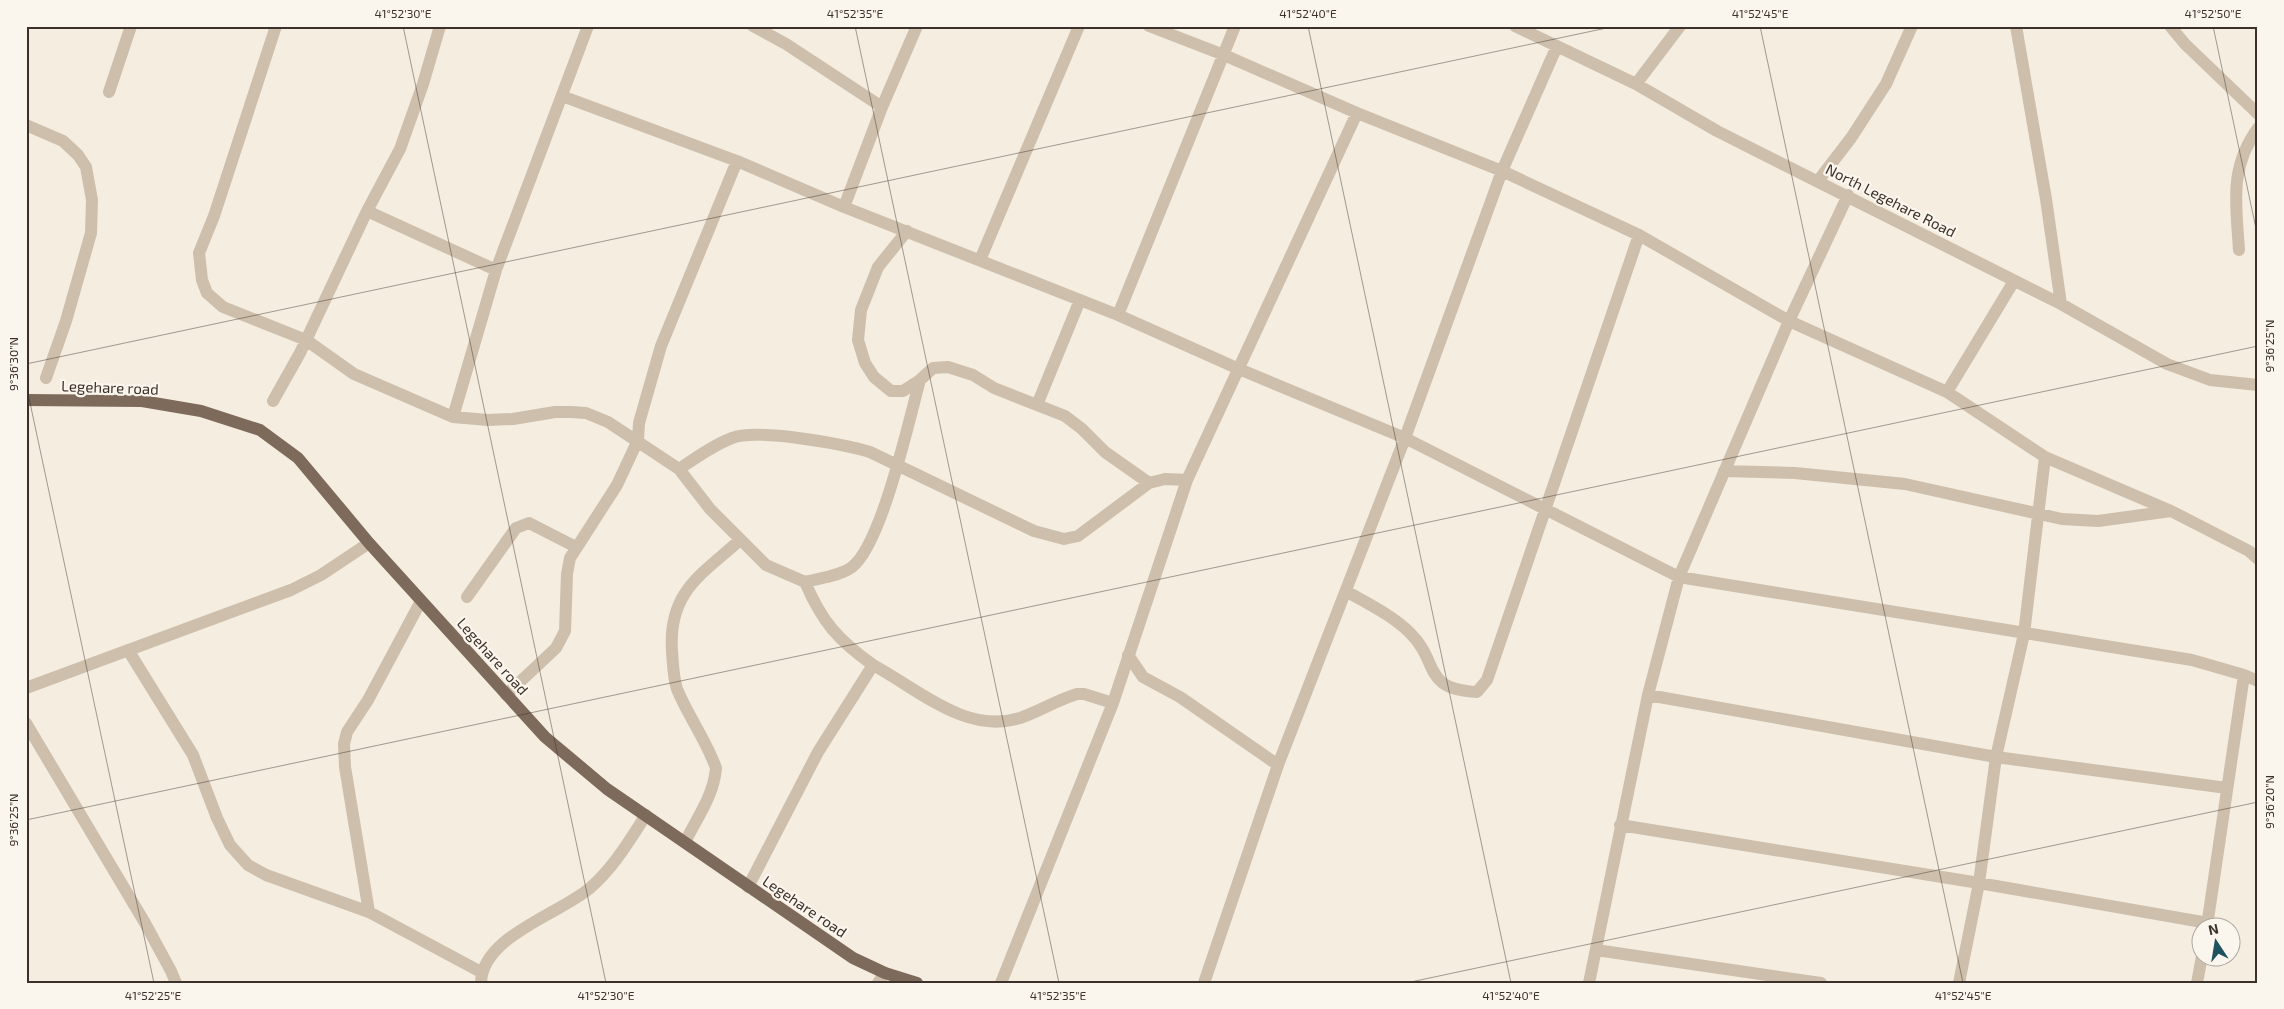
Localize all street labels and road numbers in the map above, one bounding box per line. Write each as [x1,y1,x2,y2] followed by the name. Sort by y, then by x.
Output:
[1823,159,1959,241] street label: North Legehare Road
[61,376,159,398] street label: Legehare road
[454,614,532,698] street label: Legehare road
[760,871,850,941] street label: Legehare road

